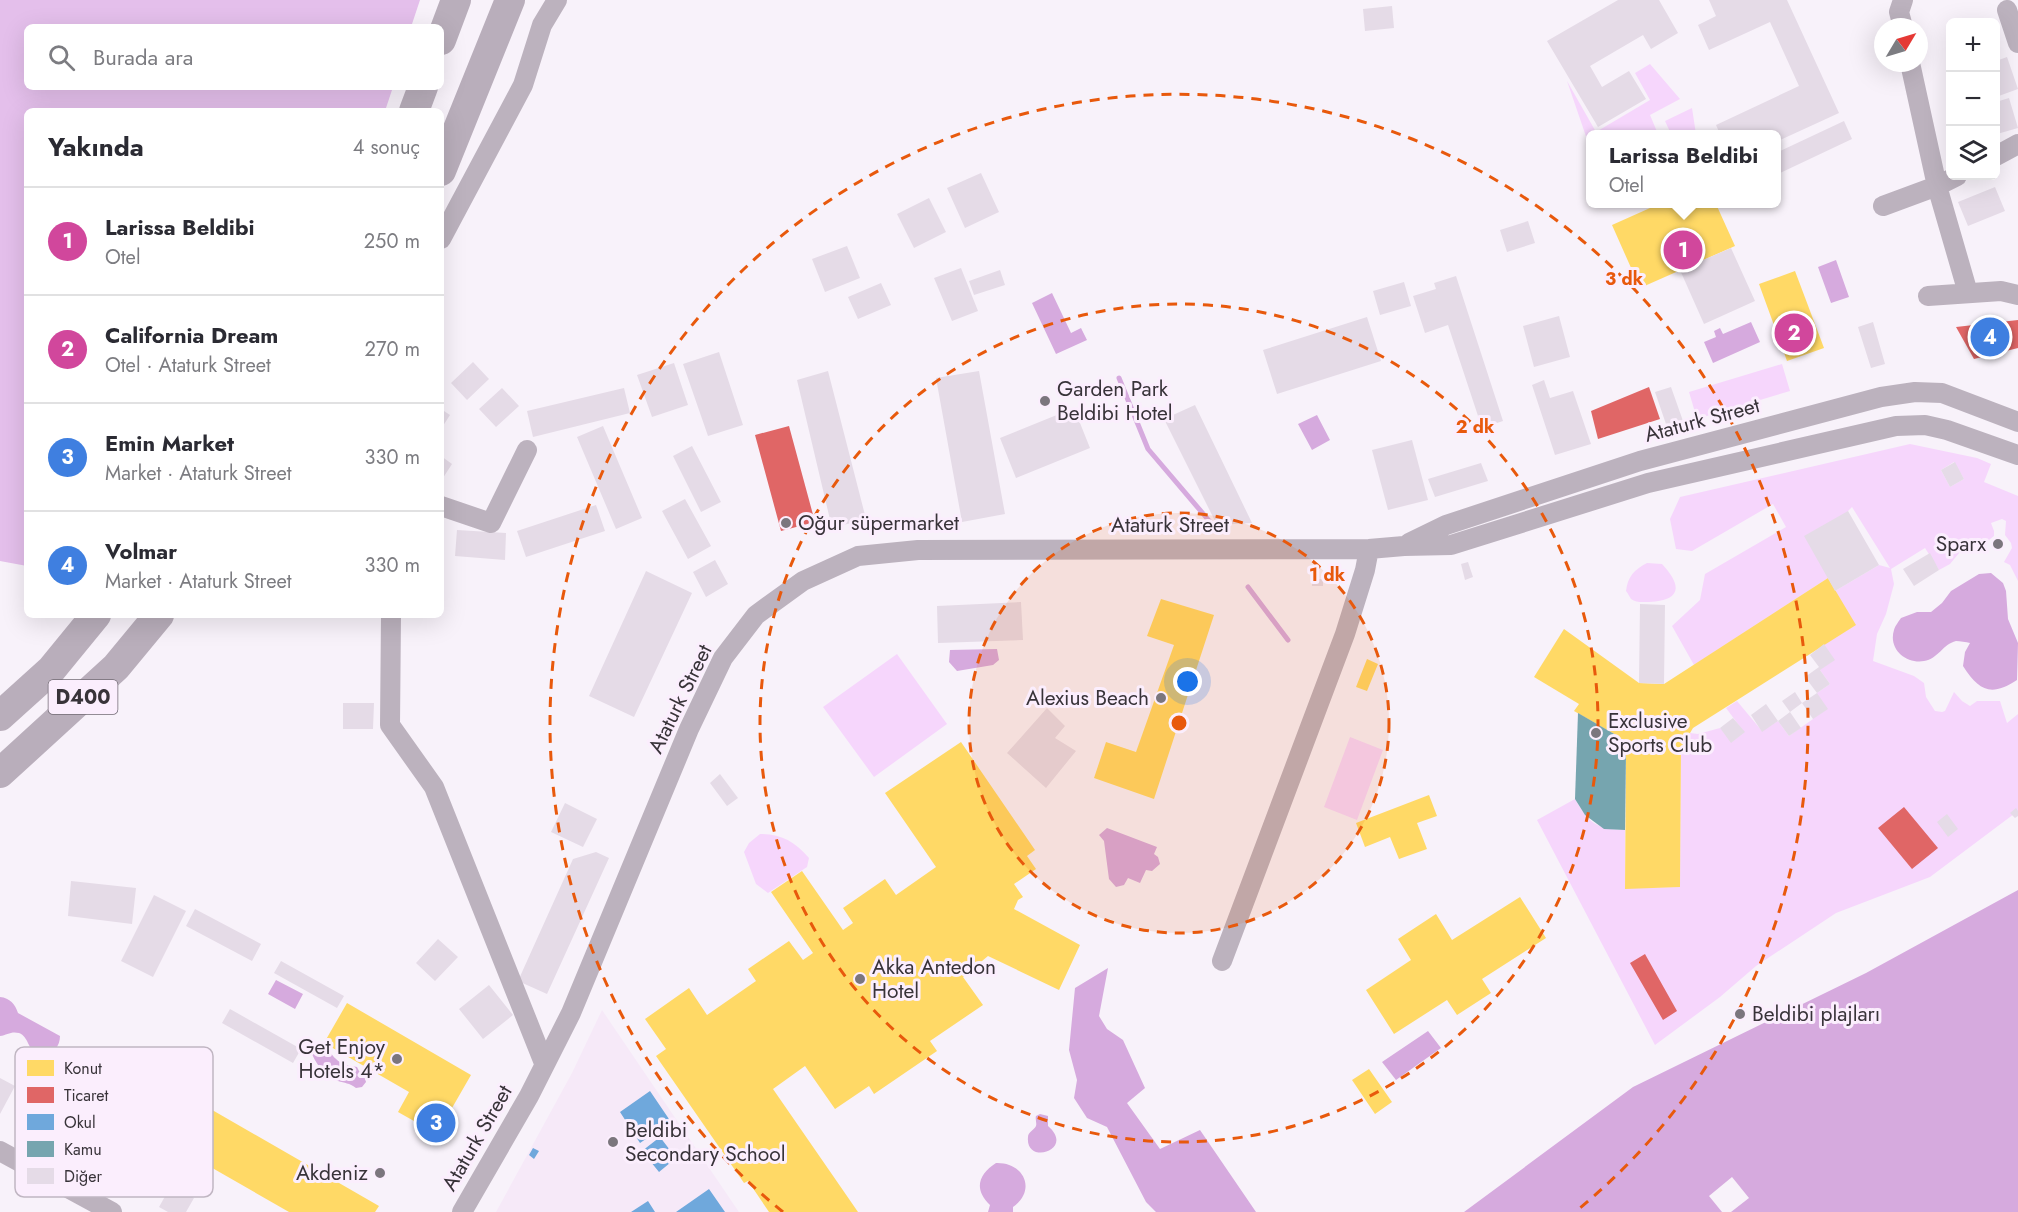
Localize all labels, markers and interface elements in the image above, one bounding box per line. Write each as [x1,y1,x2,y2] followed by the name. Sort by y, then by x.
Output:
[1874,18,1928,72] north arrow
[1946,18,2000,180] map controls
[1946,18,2000,72] button: +
[24,24,444,90] search box
[45,41,78,74] icon: search
[93,41,193,73] text: Burada ara
[1946,72,2000,126] button: −
[1946,126,2000,180] button: layers
[48,128,144,166] text: Yakında
[1586,130,1781,208] popup
[353,133,420,162] text: 4 sonuç
[1609,139,1758,171] text: Larissa Beldibi
[1609,171,1644,200] text: Otel
[105,211,255,243] text: Larissa Beldibi
[62,227,73,256] text: 1
[364,227,420,256] text: 250 m
[1664,228,1702,272] pin: 1
[105,243,141,272] text: Otel
[1605,266,1644,292] text: 3 dk
[1774,310,1814,356] pin: 2
[1970,314,2010,360] pin: 4
[105,319,278,351] text: California Dream
[61,335,74,364] text: 2
[365,335,420,364] text: 270 m
[105,351,271,380] text: Otel · Ataturk Street
[1057,374,1173,428] place label: Garden Park Beldibi Hotel
[1641,390,1763,450] street label: Ataturk Street
[1038,394,1052,408] marker: Garden Park Beldibi Hotel
[1456,414,1495,440] text: 2 dk
[105,427,234,459] text: Emin Market
[61,443,74,472] text: 3
[365,443,420,472] text: 330 m
[105,459,292,488] text: Market · Ataturk Street
[798,508,959,538] place label: Oğur süpermarket
[1111,510,1229,540] street label: Ataturk Street
[779,516,793,530] marker: Oğur süpermarket
[1936,529,1986,559] place label: Sparx
[105,535,177,567] text: Volmar
[1991,537,2005,551] marker: Sparx
[61,551,74,580] text: 4
[365,551,420,580] text: 330 m
[1309,562,1346,588] text: 1 dk
[105,567,292,596] text: Market · Ataturk Street
[641,639,719,759] street label: Ataturk Street
[1173,667,1202,696] your location
[48,680,118,714] road number: D400
[1026,683,1149,713] place label: Alexius Beach
[1154,691,1168,705] marker: Alexius Beach
[1608,706,1712,760] place label: Exclusive Sports Club
[1169,713,1189,733] centre of rings
[1589,726,1603,740] marker: Exclusive Sports Club
[872,952,996,1006] place label: Akka Antedon Hotel
[853,972,867,986] marker: Akka Antedon Hotel
[1752,999,1880,1029] place label: Beldibi plajları
[1733,1007,1747,1021] marker: Beldibi plajları
[298,1032,386,1086] place label: Get Enjoy Hotels 4*
[15,1047,213,1197] legend
[390,1052,404,1066] marker: Get Enjoy Hotels 4*
[64,1057,102,1080] text: Konut
[435,1079,519,1197] street label: Ataturk Street
[64,1084,108,1107] text: Ticaret
[416,1100,456,1146] pin: 3
[64,1111,96,1134] text: Okul
[625,1115,786,1169] place label: Beldibi Secondary School
[606,1135,620,1149] marker: Beldibi Secondary School
[64,1138,102,1161] text: Kamu
[296,1158,368,1188] place label: Akdeniz
[64,1165,102,1188] text: Diğer
[373,1166,387,1180] marker: Akdeniz

